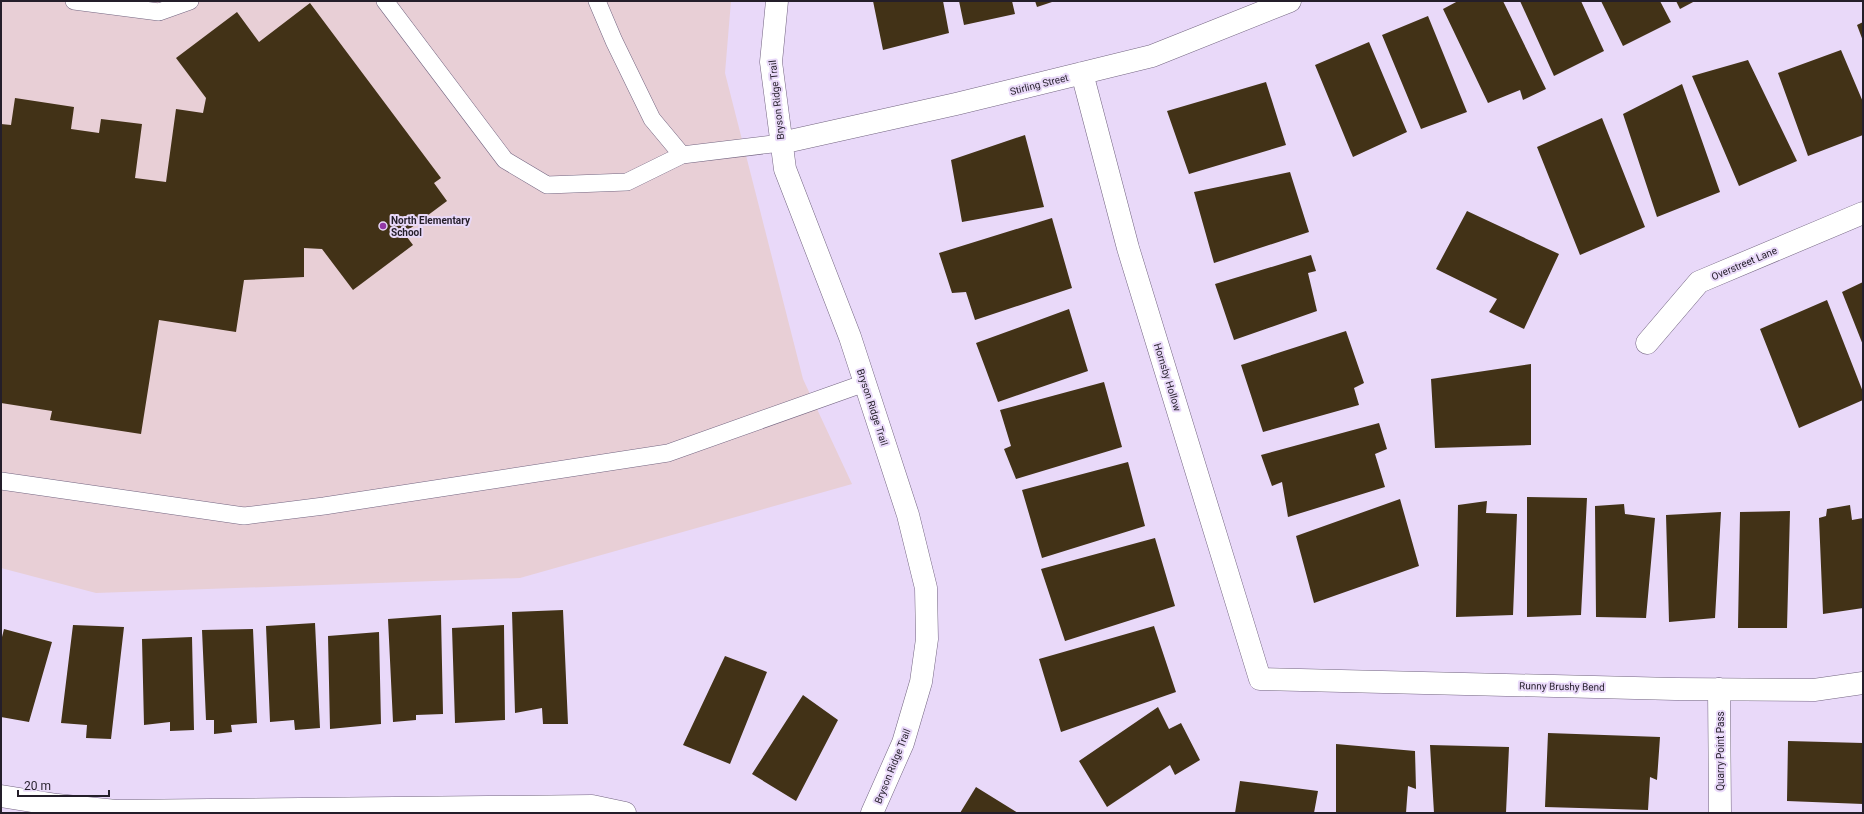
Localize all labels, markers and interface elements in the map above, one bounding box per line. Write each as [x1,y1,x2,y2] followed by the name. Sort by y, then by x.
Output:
[767,60,786,140] street label: Bryson Ridge Trail
[1009,72,1070,97] street label: Stirling Street
[391,215,471,238] place label: North Elementary School
[378,221,388,231] marker: North Elementary School
[1710,245,1779,282] street label: Overstreet Lane
[1152,342,1183,413] street label: Hornsby Hollow
[855,367,890,447] street label: Bryson Ridge Trail
[1519,680,1605,693] street label: Runny Brushy Bend
[1715,711,1726,791] street label: Quarry Point Pass
[872,727,913,805] street label: Bryson Ridge Trail
[18,772,109,798] scale bar
[24,779,51,793] text: 20 m

